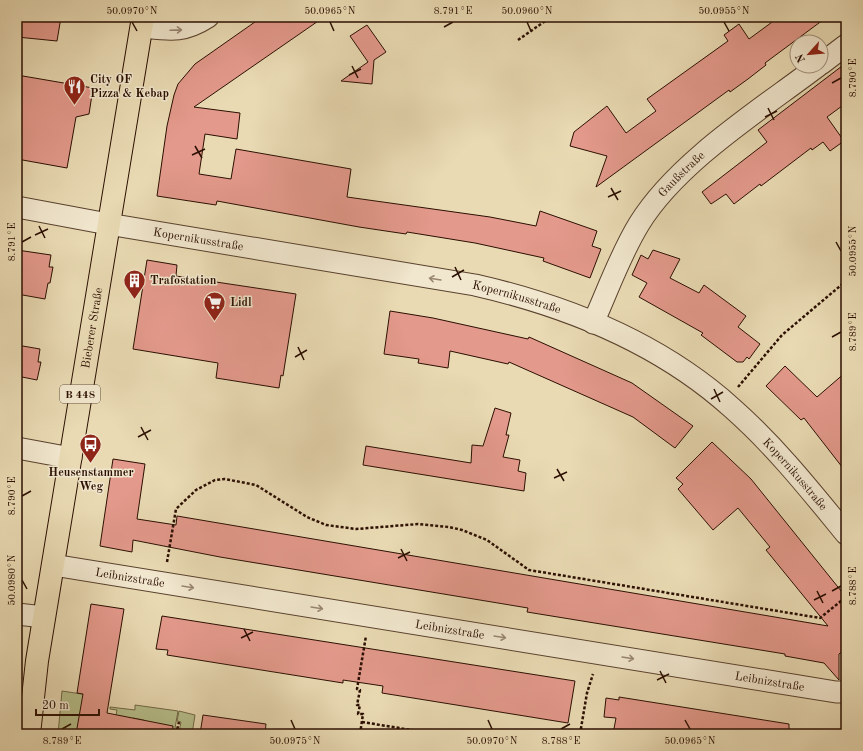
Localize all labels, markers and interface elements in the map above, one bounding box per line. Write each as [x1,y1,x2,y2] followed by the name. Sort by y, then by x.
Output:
[106,6,158,16] text: 50.0970°N
[304,6,356,16] text: 50.0965°N
[434,6,472,16] text: 8.791°E
[501,6,553,16] text: 50.0960°N
[698,6,750,16] text: 50.0955°N
[169,26,182,33] one-way arrow
[789,34,829,74] north arrow
[794,51,808,64] text: N
[848,59,858,97] text: 8.790°E
[62,73,88,106] restaurant icon: City OF Pizza & Kebap
[90,74,169,100] place label: City OF Pizza & Kebap
[657,149,708,200] street label: Gaußstraße
[7,223,17,261] text: 8.791°E
[848,225,858,277] text: 50.0955°N
[152,227,245,253] street label: Kopernikusstraße
[121,267,147,300] building icon: Trafostation
[429,274,442,282] one-way arrow
[150,275,217,287] place label: Trafostation
[471,280,563,317] street label: Kopernikusstraße
[80,286,105,369] street label: Bieberer Straße
[201,289,227,322] supermarket icon: Lidl
[230,297,252,309] place label: Lidl
[848,313,858,351] text: 8.789°E
[60,385,100,403] road number: B 448
[78,432,104,465] bus stop icon: Heusenstammer Weg
[760,436,829,513] street label: Kopernikusstraße
[48,467,134,493] place label: Heusenstammer Weg
[7,477,17,515] text: 8.790°E
[7,554,17,606] text: 50.0980°N
[94,567,166,590] street label: Leibnizstraße
[848,567,858,605] text: 8.788°E
[181,583,194,591] one-way arrow
[310,604,323,612] one-way arrow
[414,619,486,642] street label: Leibnizstraße
[493,634,506,642] one-way arrow
[622,654,635,662] one-way arrow
[734,671,806,694] street label: Leibnizstraße
[36,691,99,717] scale bar
[42,700,69,712] text: 20 m
[43,736,81,746] text: 8.789°E
[269,736,321,746] text: 50.0975°N
[466,736,518,746] text: 50.0970°N
[542,736,580,746] text: 8.788°E
[664,736,716,746] text: 50.0965°N

